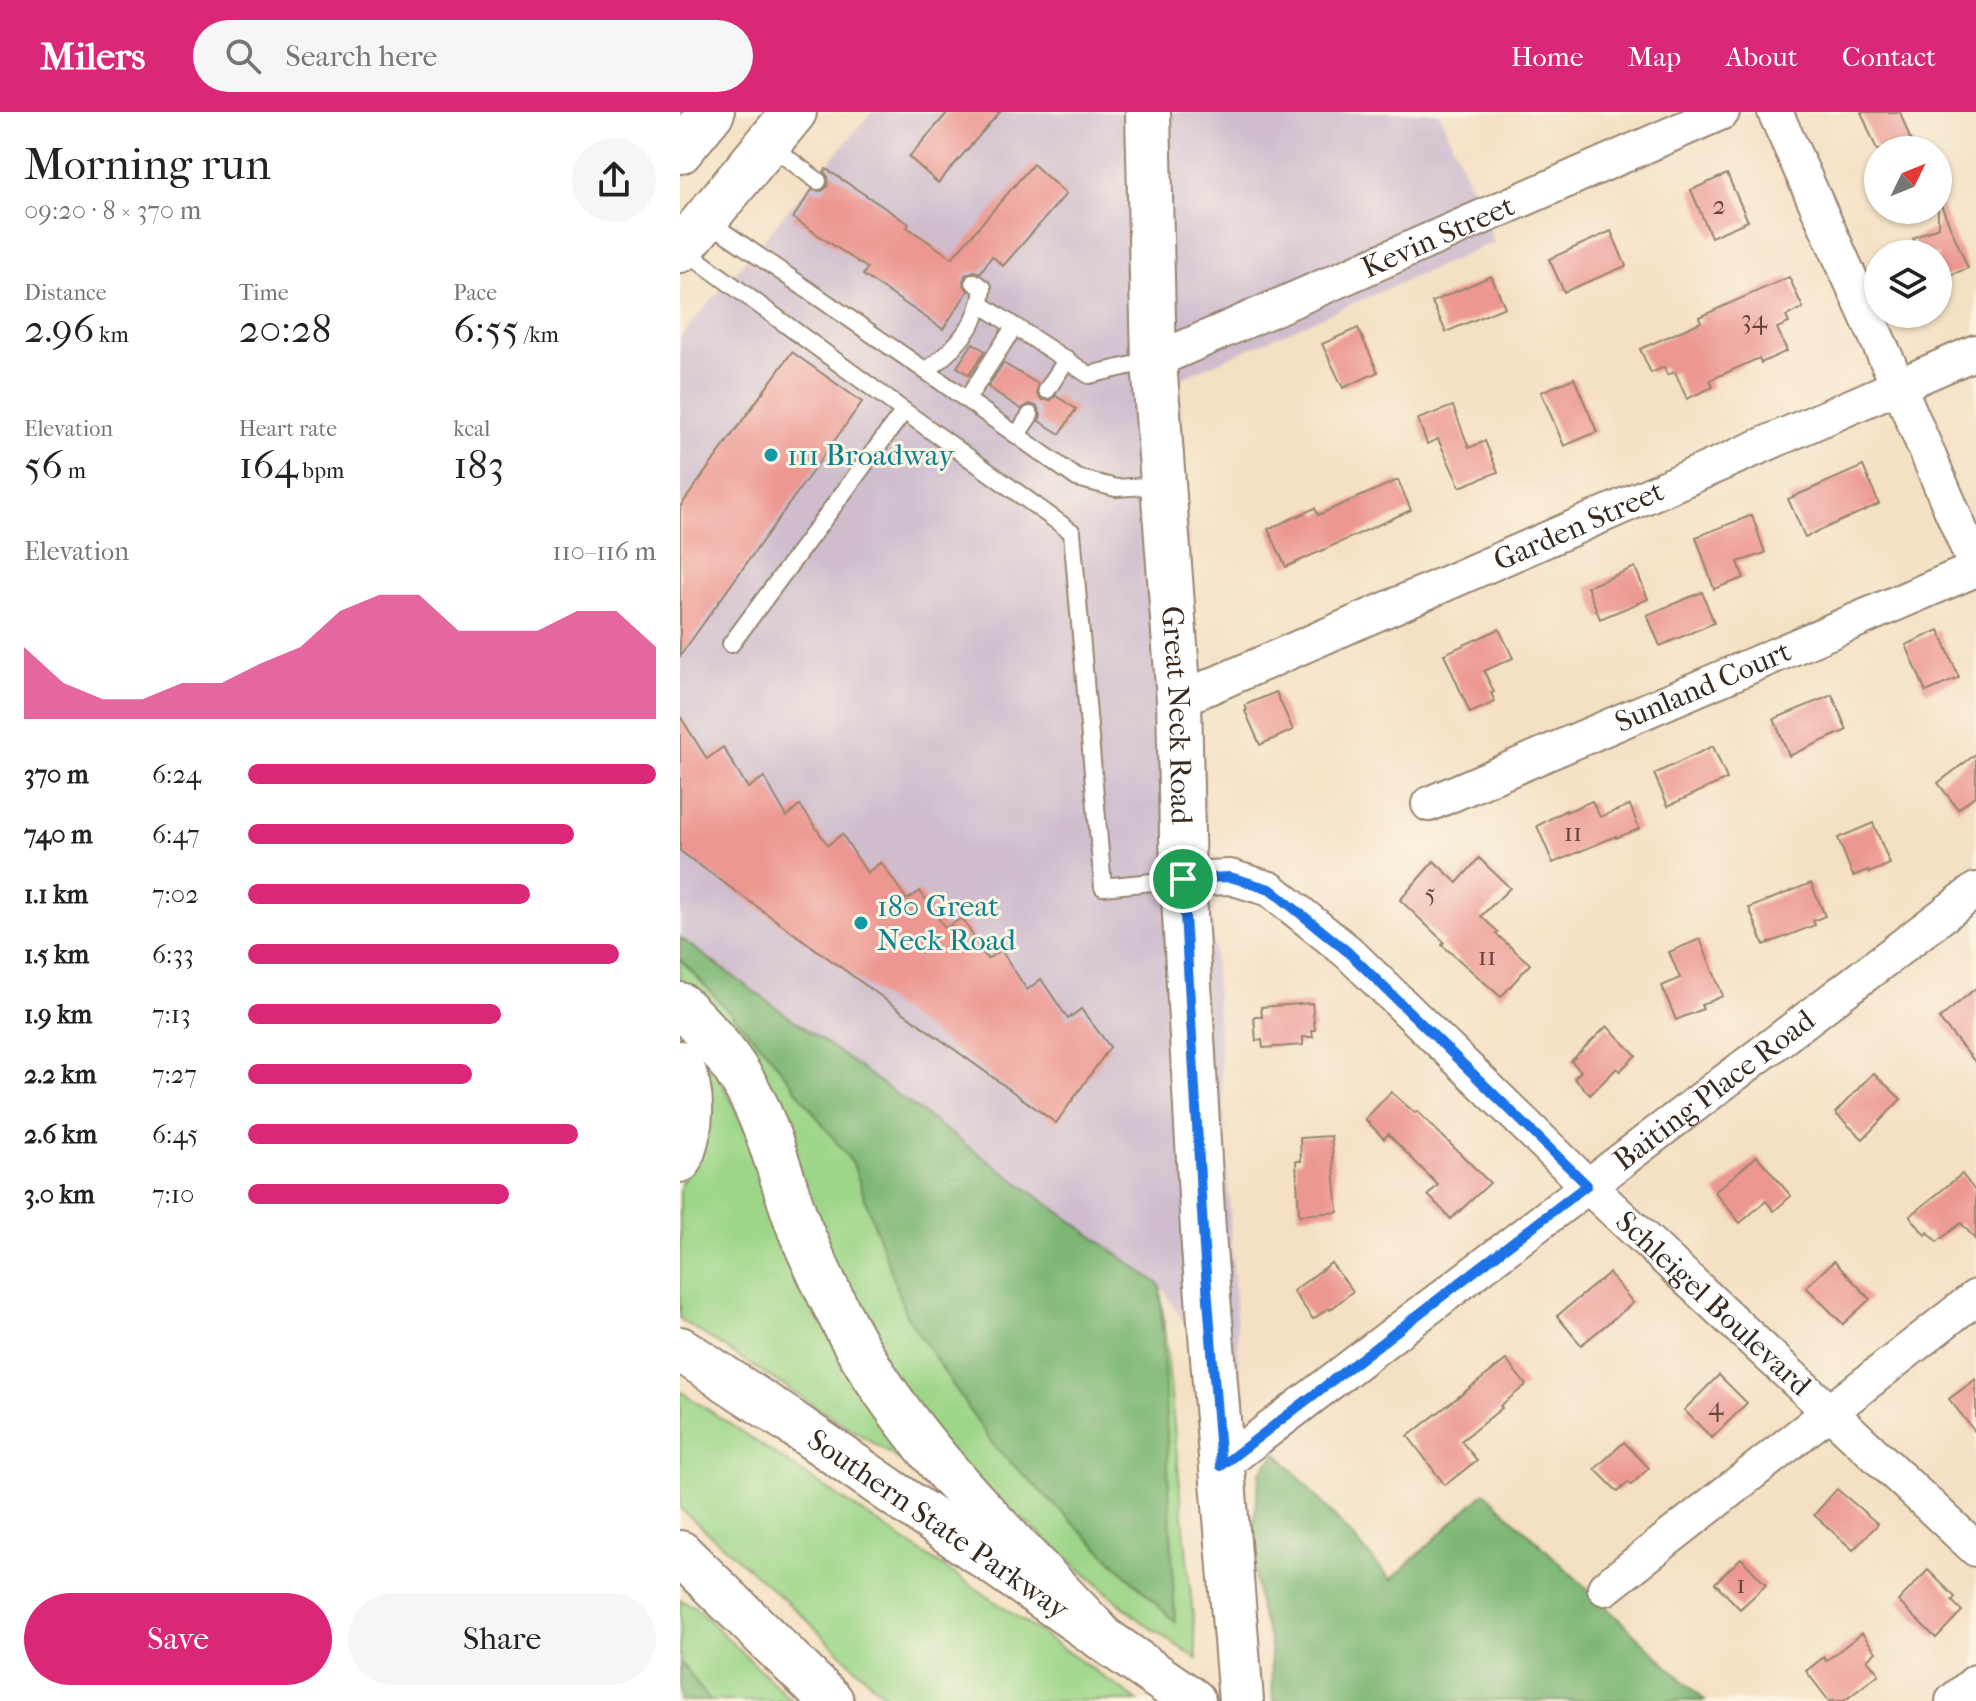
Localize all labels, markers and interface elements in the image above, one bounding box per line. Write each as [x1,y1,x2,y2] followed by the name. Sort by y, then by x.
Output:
[193,20,753,92] search box
[40,34,145,79] text: Milers
[221,34,265,78] icon: search
[285,39,437,74] text: Search here
[1511,40,1584,73] text: Home
[1628,40,1681,73] text: Map
[1725,40,1798,73] text: About
[1842,40,1936,73] text: Contact
[1864,136,1952,224] north arrow
[1864,136,1952,328] map controls
[572,138,656,222] button: share
[24,139,271,190] text: Morning run
[1356,188,1520,285] street label: Kevin Street
[1712,190,1726,221] house number: 2
[24,195,201,226] text: 09:20 · 8 × 370 m
[1864,240,1952,328] button: layers
[24,280,107,306] text: Distance
[239,280,289,306] text: Time
[453,280,497,306] text: Pace
[1741,304,1768,335] house number: 34
[24,306,94,352] text: 2.96
[239,306,332,352] text: 20:28
[453,306,519,352] text: 6:55
[94,322,129,348] text: km
[519,322,559,348] text: /km
[24,416,113,442] text: Elevation
[239,416,337,442] text: Heart rate
[453,416,490,442] text: kcal
[787,438,955,473] place label: 111 Broadway
[24,442,63,488] text: 56
[239,442,298,488] text: 164
[453,442,504,488] text: 183
[762,446,780,464] marker: 111 Broadway
[63,458,86,484] text: m
[298,458,344,484] text: bpm
[1488,473,1669,578] street label: Garden Street
[24,536,129,567] text: Elevation
[552,536,656,567] text: 110–116 m
[1155,605,1199,825] street label: Great Neck Road
[1610,633,1796,740] street label: Sunland Court
[24,759,89,790] text: 370 m
[152,759,201,790] text: 6:24
[1564,817,1582,848] house number: 11
[24,819,93,850] text: 740 m
[152,819,200,850] text: 6:47
[1149,845,1217,913] pin
[1161,857,1205,901] icon: arrive
[1424,878,1436,909] house number: 5
[24,879,88,910] text: 1.1 km
[152,879,199,910] text: 7:02
[877,889,1017,958] place label: 180 Great Neck Road
[852,914,870,932] marker: 180 Great Neck Road
[24,939,89,970] text: 1.5 km
[152,939,194,970] text: 6:33
[1478,941,1496,972] house number: 11
[24,999,92,1030] text: 1.9 km
[152,999,191,1030] text: 7:13
[1607,1002,1822,1178] street label: Baiting Place Road
[24,1059,96,1090] text: 2.2 km
[152,1059,197,1090] text: 7:27
[24,1119,97,1150] text: 2.6 km
[152,1119,198,1150] text: 6:45
[24,1179,95,1210] text: 3.0 km
[152,1179,194,1210] text: 7:10
[1609,1204,1819,1403] street label: Schleigel Boulevard
[1708,1391,1724,1422] house number: 4
[801,1422,1076,1627] street label: Southern State Parkway
[1736,1569,1746,1600] house number: 1
[24,1593,332,1685] button: Save
[348,1593,656,1685] button: Share

